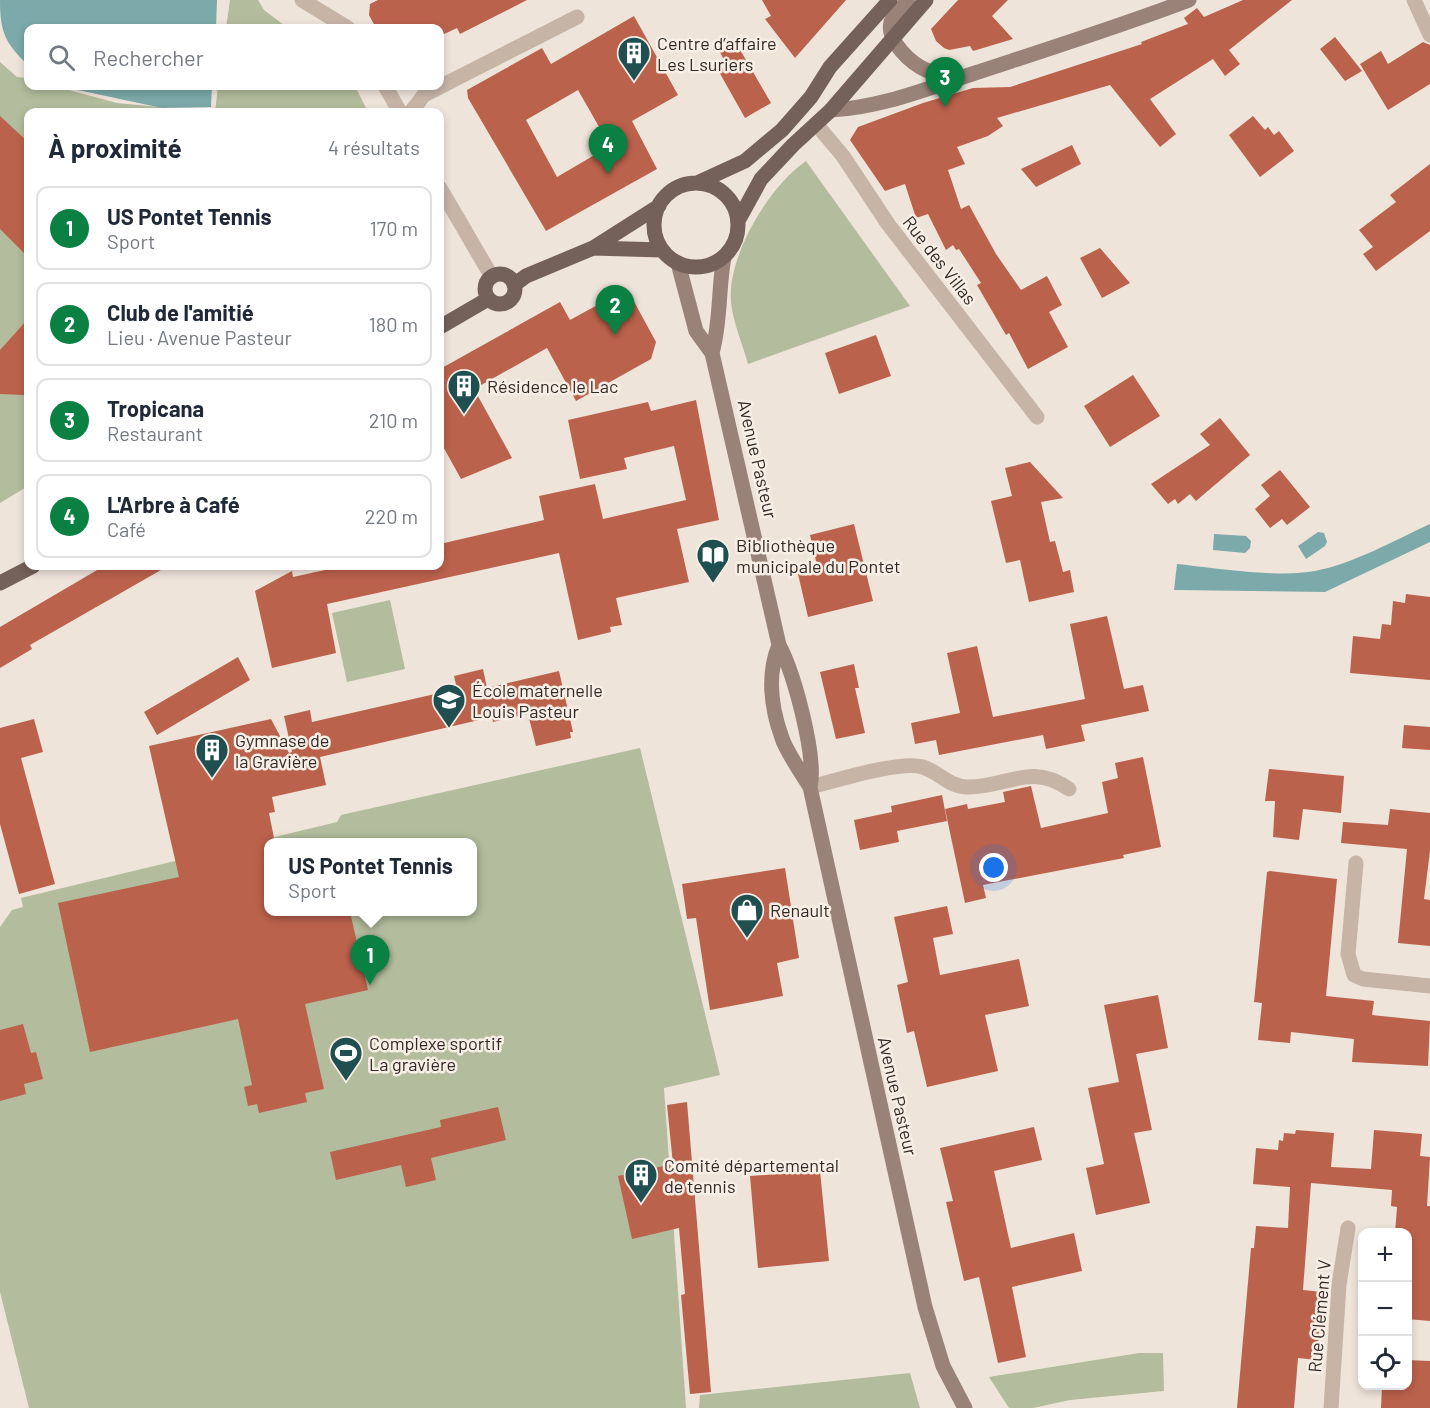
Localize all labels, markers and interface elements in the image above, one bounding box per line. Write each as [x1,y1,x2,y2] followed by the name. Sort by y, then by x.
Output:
[24,24,444,90] search box
[657,32,777,75] place label: Centre d’affaire Les Lsuriers
[616,35,652,82] building icon: Centre d’affaire Les Lsuriers
[45,41,78,74] icon: search
[93,44,204,70] text: Rechercher
[926,57,964,107] pin: 3
[588,124,628,174] pin: 4
[48,132,182,163] text: À proximité
[328,135,420,159] text: 4 résultats
[107,203,272,229] text: US Pontet Tennis
[898,211,982,309] street label: Rue des Villas
[66,216,73,240] text: 1
[370,216,418,240] text: 170 m
[107,229,155,253] text: Sport
[596,286,634,335] pin: 2
[107,299,254,325] text: Club de l'amitié
[64,312,75,336] text: 2
[369,312,418,336] text: 180 m
[107,325,292,349] text: Lieu · Avenue Pasteur
[446,368,482,415] building icon: Résidence le Lac
[487,375,618,397] place label: Résidence le Lac
[107,395,204,421] text: Tropicana
[734,397,782,521] street label: Avenue Pasteur
[64,408,75,432] text: 3
[369,408,418,432] text: 210 m
[107,421,203,445] text: Restaurant
[107,491,240,517] text: L'Arbre à Café
[63,504,76,528] text: 4
[365,504,418,528] text: 220 m
[107,517,146,541] text: Café
[736,534,900,577] place label: Bibliothèque municipale du Pontet
[695,537,731,584] library icon: Bibliothèque municipale du Pontet
[472,679,603,722] place label: École maternelle Louis Pasteur
[431,682,467,729] school or university icon: École maternelle Louis Pasteur
[235,729,329,772] place label: Gymnase de la Gravière
[194,732,230,779] building icon: Gymnase de la Gravière
[264,838,477,916] popup
[288,852,453,878] text: US Pontet Tennis
[979,853,1008,882] your location
[288,878,337,902] text: Sport
[729,892,765,939] shop icon: Renault
[770,899,830,921] place label: Renault
[350,936,389,985] pin: 1
[369,1032,502,1075] place label: Complexe sportif La gravière
[874,1034,922,1158] street label: Avenue Pasteur
[328,1035,364,1082] sports icon: Complexe sportif La gravière
[664,1154,839,1197] place label: Comité départemental de tennis
[623,1157,659,1204] building icon: Comité départemental de tennis
[1358,1228,1412,1390] map controls
[1358,1228,1412,1282] button: +
[1303,1258,1335,1373] street label: Rue Clément V
[1358,1282,1412,1336] button: −
[1358,1336,1412,1390] button: locate

